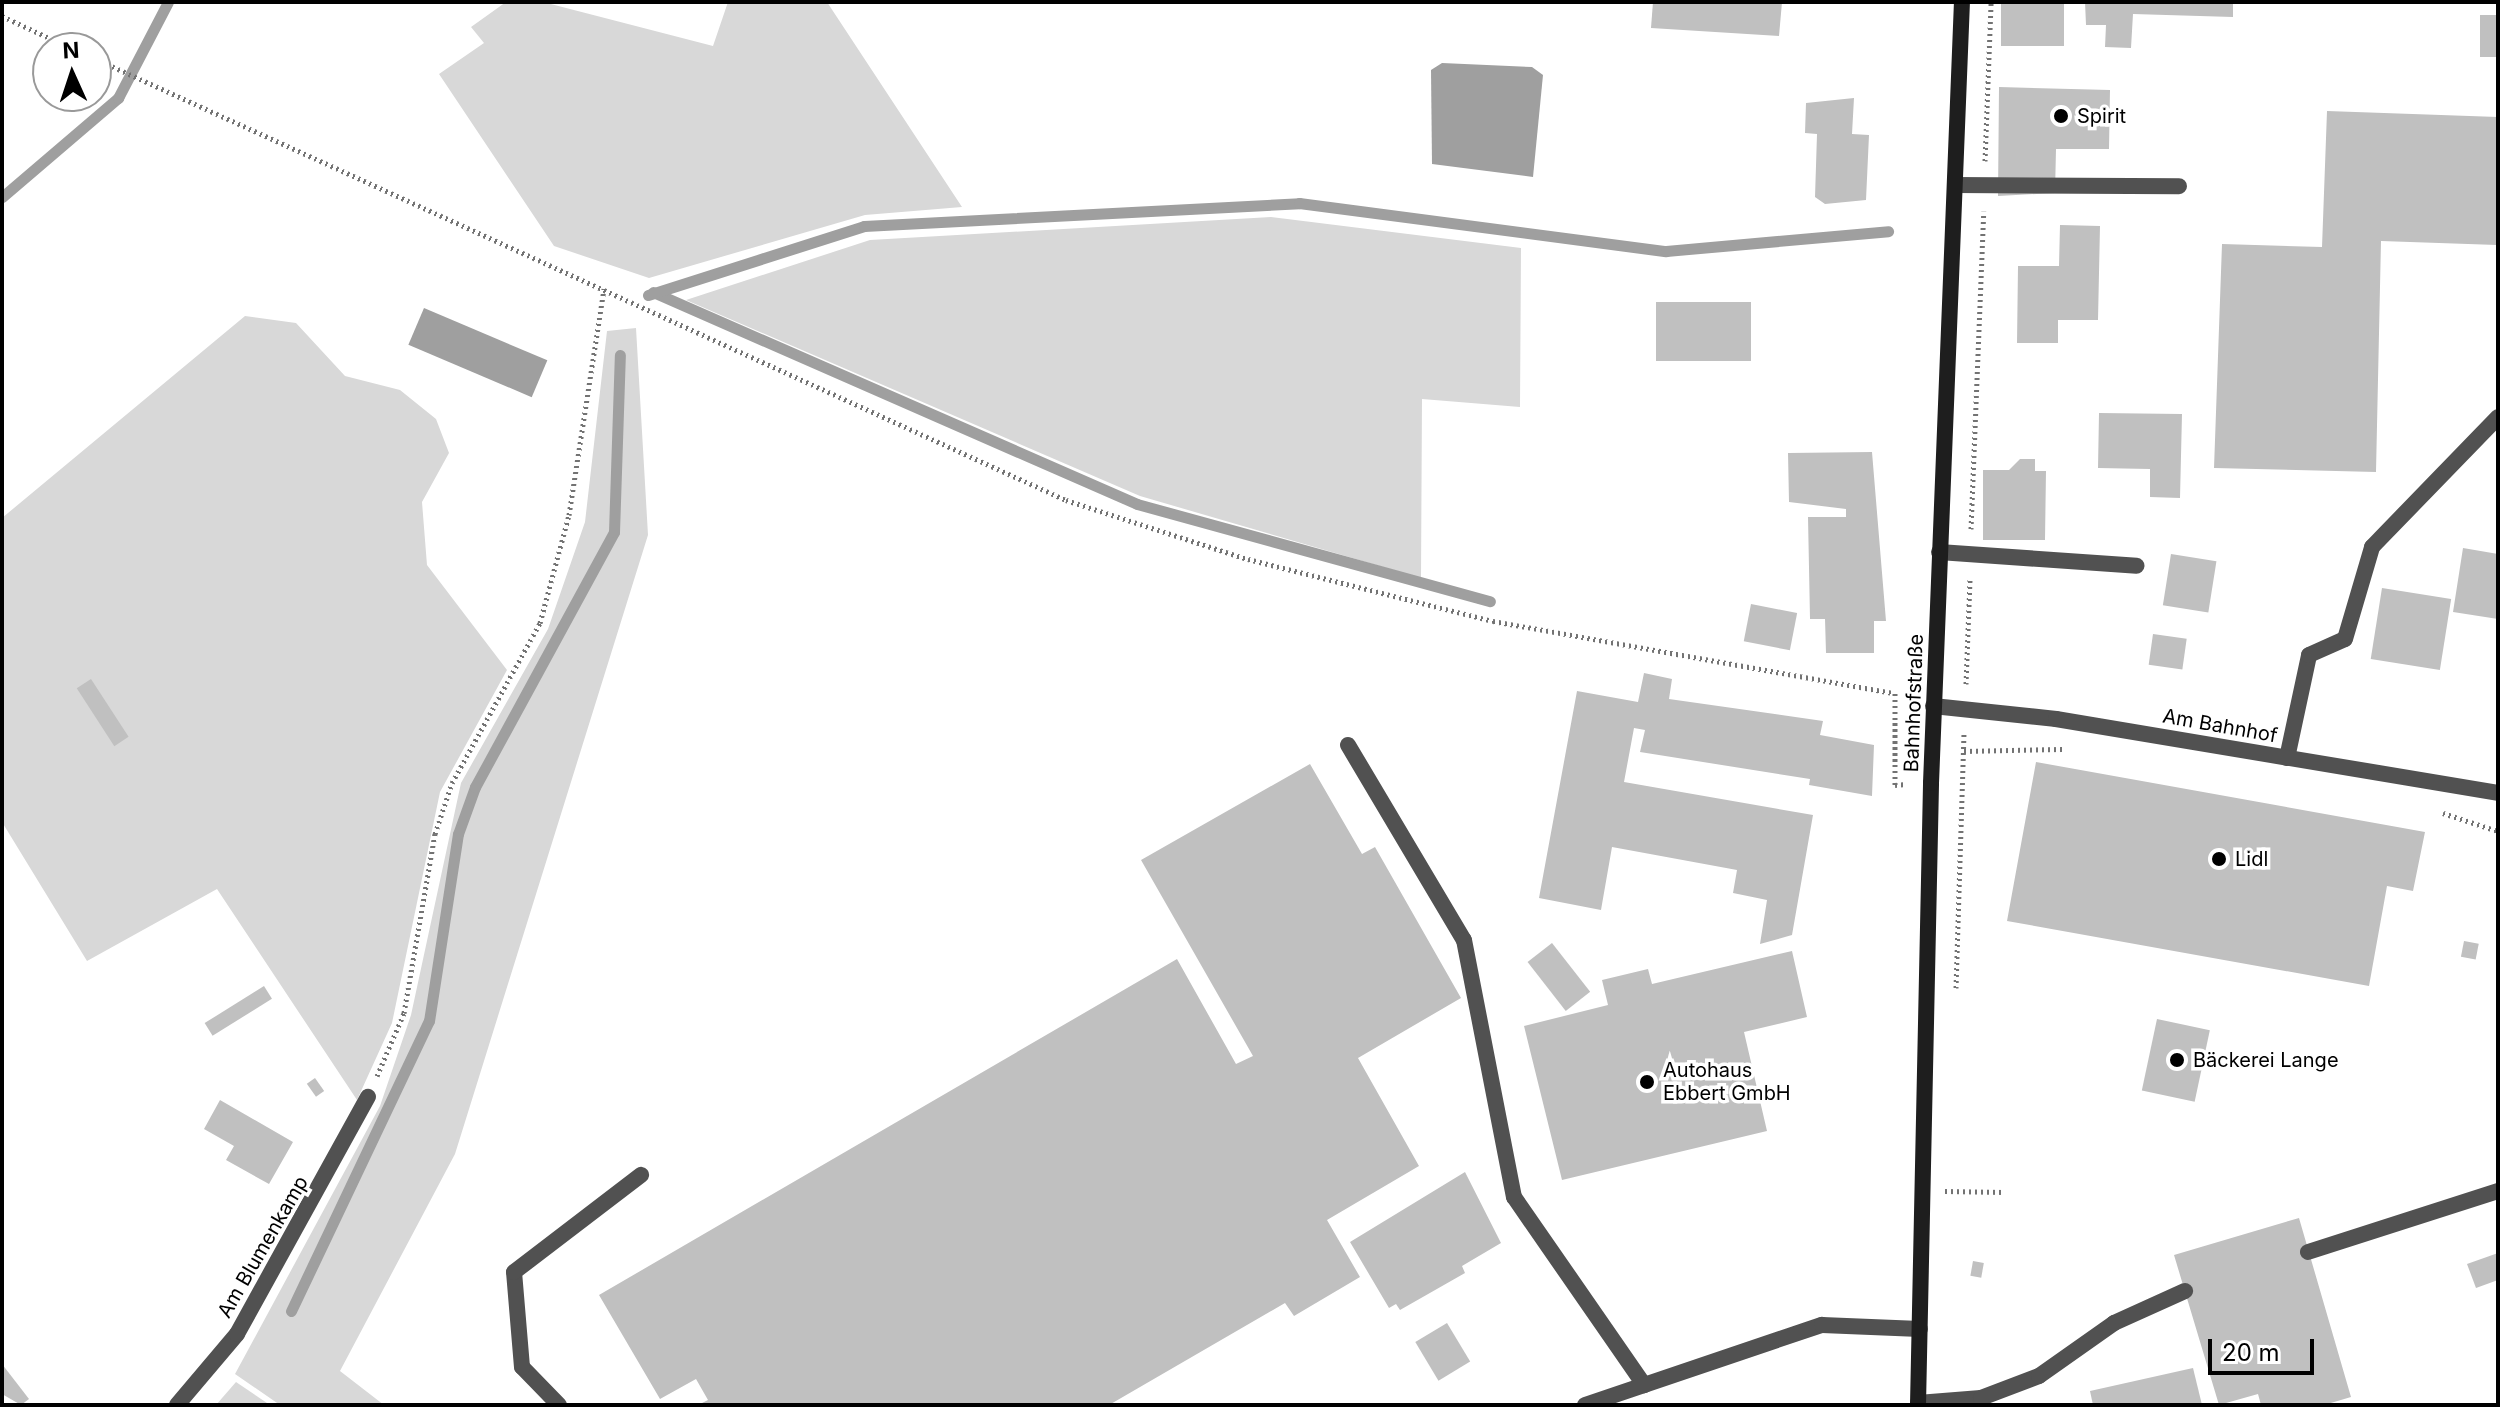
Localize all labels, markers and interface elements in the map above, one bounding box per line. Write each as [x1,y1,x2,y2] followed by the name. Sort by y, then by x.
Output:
[32,32,112,112] north arrow
[62,37,80,63] text: N
[2077,104,2126,128] place label: Spirit
[2052,107,2070,125] marker: Spirit
[1900,633,1928,773] street label: Bahnhofstraße
[2161,704,2279,748] street label: Am Bahnhof
[2235,847,2268,871] place label: Lidl
[2210,850,2228,868] marker: Lidl
[2193,1048,2339,1072] place label: Bäckerei Lange
[2168,1051,2186,1069] marker: Bäckerei Lange
[1663,1058,1791,1105] place label: Autohaus Ebbert GmbH
[1638,1073,1656,1091] marker: Autohaus Ebbert GmbH
[213,1172,313,1322] street label: Am Blumenkamp
[2212,1323,2318,1373] scale bar
[2222,1338,2280,1367] text: 20 m

